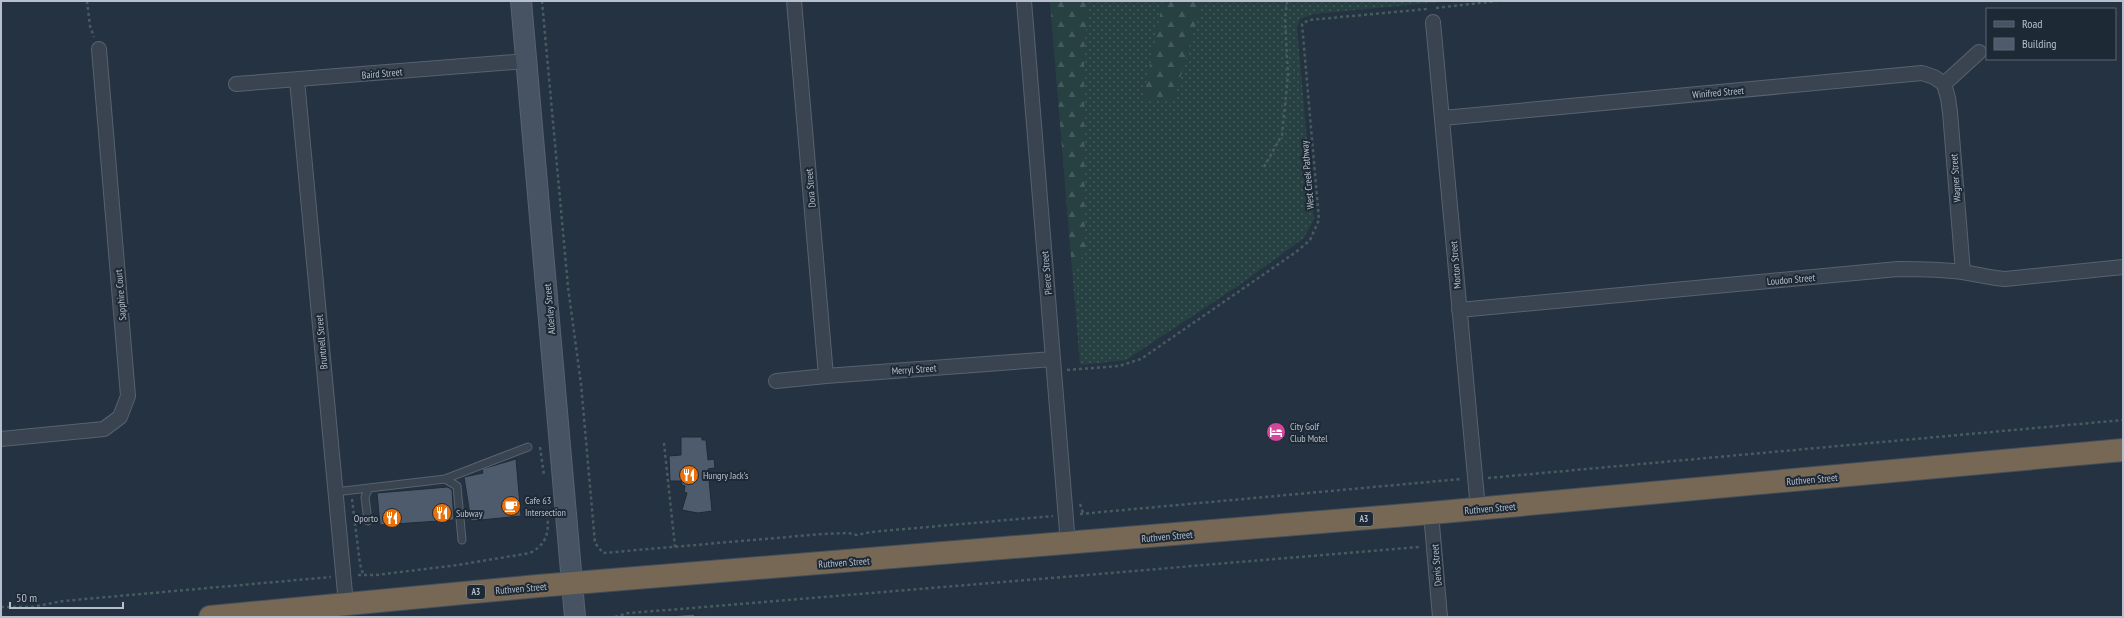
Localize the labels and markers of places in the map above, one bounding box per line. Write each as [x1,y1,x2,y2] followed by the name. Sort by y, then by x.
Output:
[1290,420,1328,445] place label: City Golf Club Motel
[1265,421,1287,443] hotel icon: City Golf Club Motel
[678,464,700,486] restaurant icon: Hungry Jack's
[703,469,749,482] place label: Hungry Jack's
[525,494,566,519] place label: Cafe 63 Intersection
[500,495,522,517] cafe icon: Cafe 63 Intersection
[431,502,453,524] restaurant icon: Subway
[381,507,403,529] restaurant icon: Oporto
[456,507,483,520] place label: Subway
[354,512,378,525] place label: Oporto

